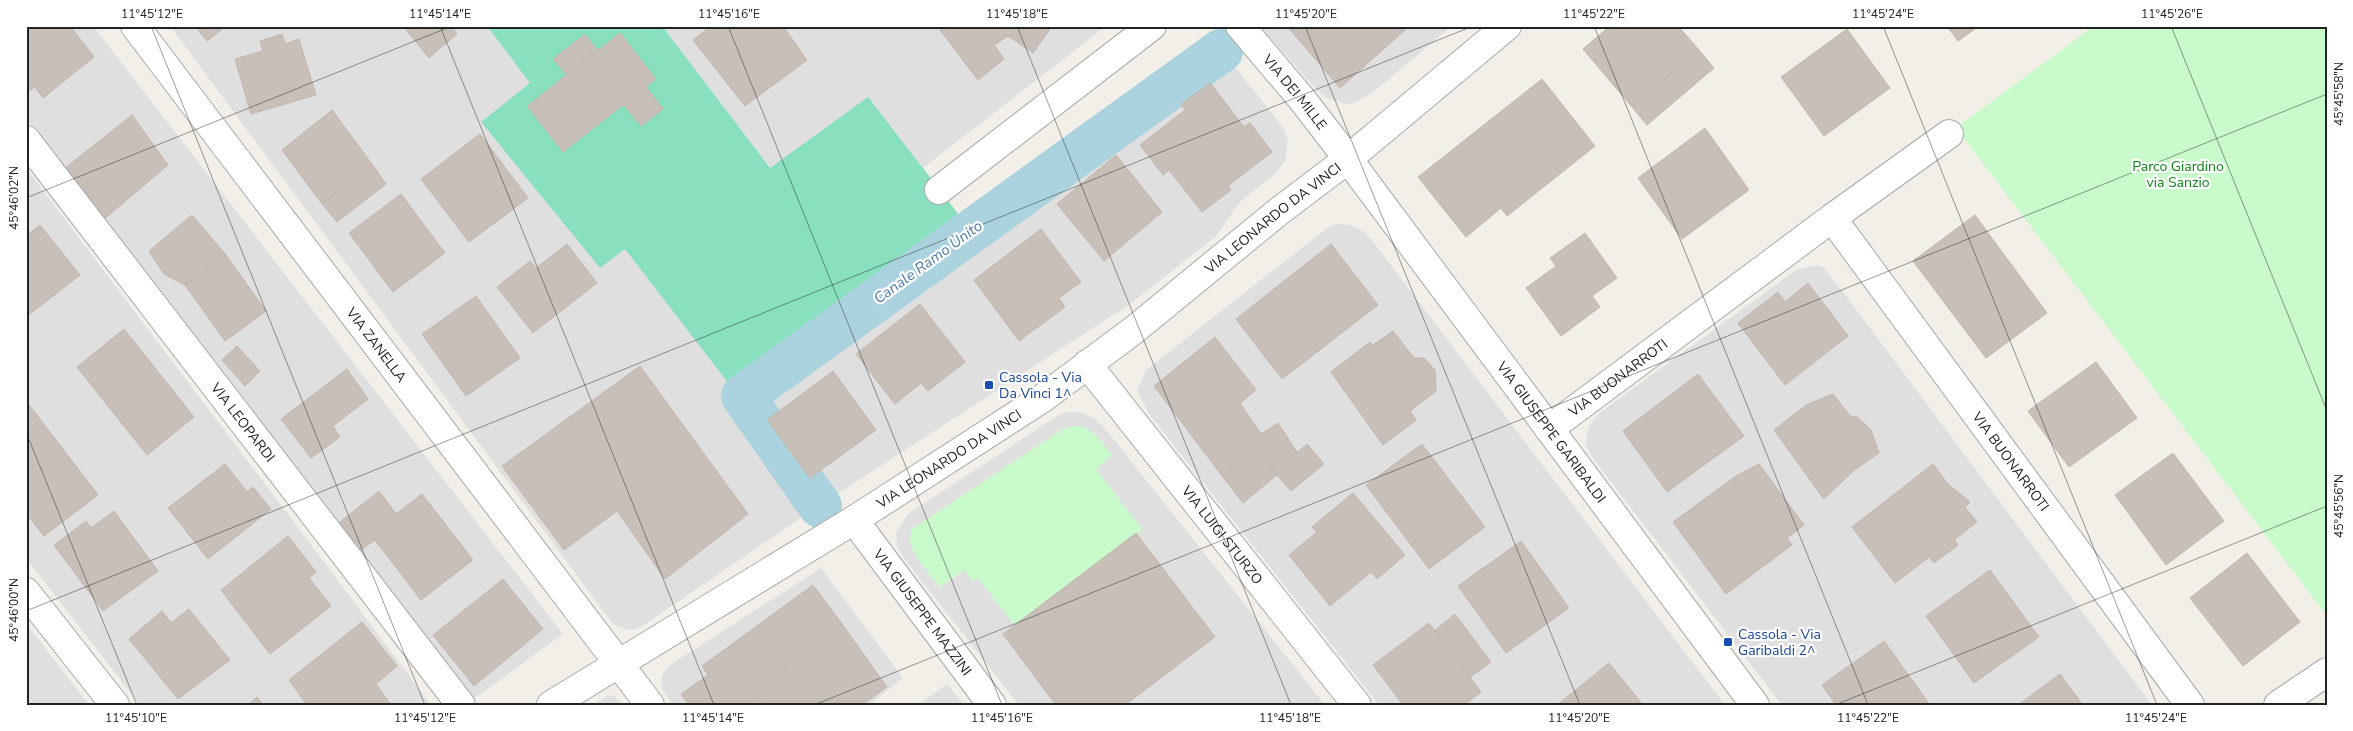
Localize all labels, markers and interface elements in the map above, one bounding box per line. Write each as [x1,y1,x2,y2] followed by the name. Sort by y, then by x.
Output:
[121,6,183,22] text: 11°45'12"E
[409,6,471,22] text: 11°45'14"E
[698,6,760,22] text: 11°45'16"E
[986,6,1048,22] text: 11°45'18"E
[1275,6,1337,22] text: 11°45'20"E
[1563,6,1625,22] text: 11°45'22"E
[1852,6,1914,22] text: 11°45'24"E
[2141,6,2203,22] text: 11°45'26"E
[1258,50,1331,134] street label: VIA DEI MILLE
[2331,62,2347,126] text: 45°45'58"N
[2132,157,2224,192] park label: Parco Giardino via Sanzio
[1200,158,1345,279] street label: VIA LEONARDO DA VINCI
[6,166,22,230] text: 45°46'02"N
[870,216,986,308] water label: Canale Ramo Unito
[341,303,411,386] street label: VIA ZANELLA
[1564,335,1672,422] street label: VIA BUONARROTI
[1492,357,1610,507] street label: VIA GIUSEPPE GARIBALDI
[999,368,1082,403] place label: Cassola - Via Da Vinci 1^
[206,378,279,466] street label: VIA LEOPARDI
[983,379,995,391] marker: Cassola - Via Da Vinci 1^
[872,405,1025,513] street label: VIA LEONARDO DA VINCI
[1967,407,2053,515] street label: VIA BUONARROTI
[2331,474,2347,538] text: 45°45'56"N
[1176,481,1267,588] street label: VIA LUIGI STURZO
[868,544,976,680] street label: VIA GIUSEPPE MAZZINI
[6,578,22,642] text: 45°46'00"N
[1738,625,1821,660] place label: Cassola - Via Garibaldi 2^
[1722,636,1734,648] marker: Cassola - Via Garibaldi 2^
[105,710,167,726] text: 11°45'10"E
[394,710,456,726] text: 11°45'12"E
[682,710,744,726] text: 11°45'14"E
[971,710,1033,726] text: 11°45'16"E
[1259,710,1321,726] text: 11°45'18"E
[1548,710,1610,726] text: 11°45'20"E
[1837,710,1899,726] text: 11°45'22"E
[2125,710,2187,726] text: 11°45'24"E

